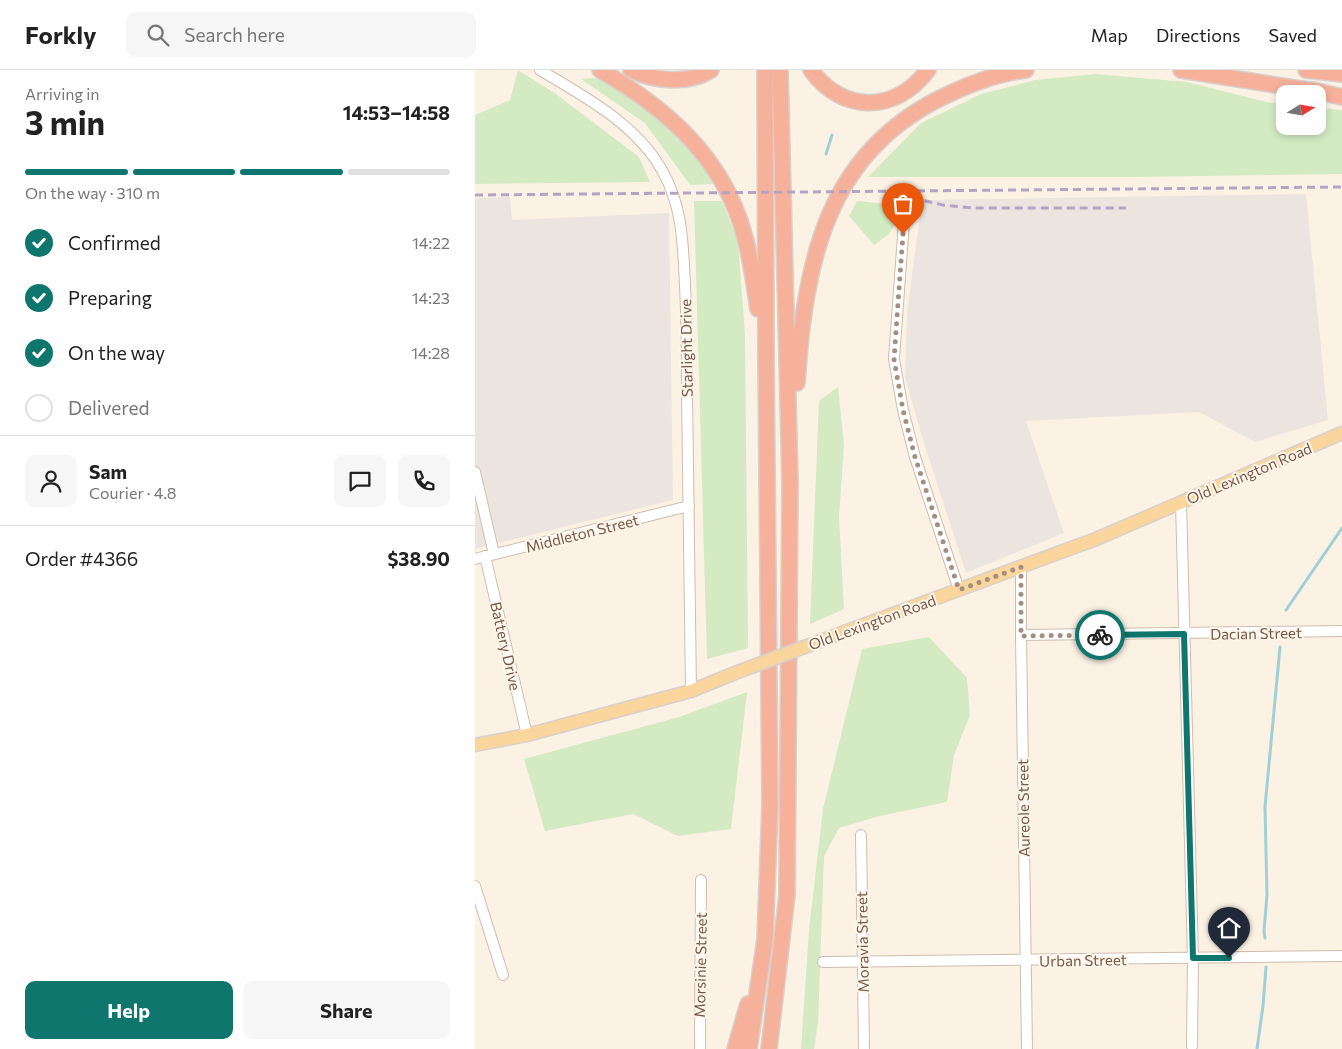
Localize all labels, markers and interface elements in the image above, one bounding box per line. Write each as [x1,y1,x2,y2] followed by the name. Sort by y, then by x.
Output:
[126,12,476,57] search box
[25,20,96,49] text: Forkly
[144,21,172,49] icon: search
[184,23,285,46] text: Search here
[1091,24,1128,46] text: Map
[1156,24,1240,46] text: Directions
[1268,24,1317,46] text: Saved
[25,84,99,103] text: Arriving in
[1276,85,1326,135] north arrow
[1276,85,1326,135] map controls
[343,101,450,124] text: 14:53–14:58
[25,102,105,142] text: 3 min
[25,183,160,202] text: On the way · 310 m
[882,183,924,234] pin
[889,190,917,218] icon: bag
[25,229,53,257] icon: check
[68,231,161,254] text: Confirmed
[412,233,450,252] text: 14:22
[25,284,53,312] icon: check
[68,286,152,309] text: Preparing
[412,288,450,307] text: 14:23
[676,299,696,397] street label: Starlight Drive
[25,339,53,367] icon: check
[68,341,165,364] text: On the way
[411,343,450,362] text: 14:28
[68,396,149,419] text: Delivered
[1184,439,1314,507] street label: Old Lexington Road
[25,455,77,507] button: person
[334,455,386,507] button: chat
[398,455,450,507] button: phone
[89,460,127,483] text: Sam
[89,483,176,502] text: Courier · 4.8
[524,510,640,556] street label: Middleton Street
[25,547,138,570] text: Order #4366
[387,547,450,570] text: $38.90
[806,591,938,653] street label: Old Lexington Road
[487,600,525,692] street label: Battery Drive
[1075,610,1125,660] courier
[1086,621,1114,649] icon: bike
[1210,623,1302,643] street label: Dacian Street
[1013,759,1033,857] street label: Aureole Street
[852,891,872,993] street label: Moravia Street
[1208,907,1250,958] pin
[690,912,710,1018] street label: Morsinie Street
[1215,914,1243,942] icon: home
[1039,950,1127,970] street label: Urban Street
[25,981,233,1039] button: Help
[243,981,450,1039] button: Share

